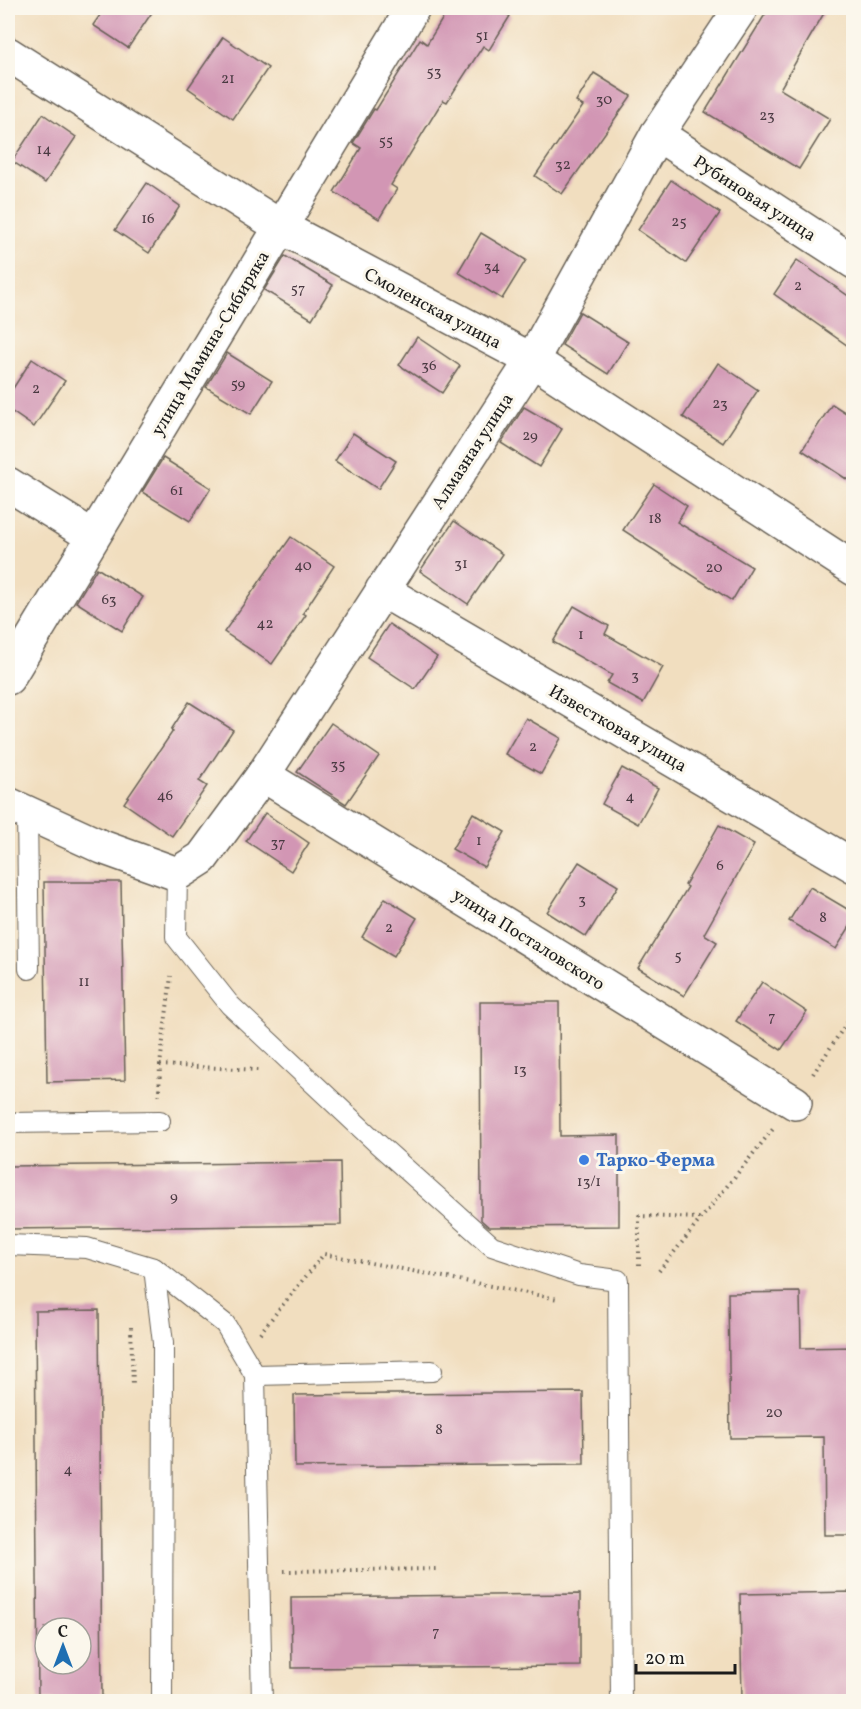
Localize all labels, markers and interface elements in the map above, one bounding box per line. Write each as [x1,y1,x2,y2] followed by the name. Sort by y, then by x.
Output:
[475,26,489,47] house number: 51
[427,62,441,83] house number: 53
[221,69,235,90] house number: 21
[596,90,612,111] house number: 30
[759,106,775,127] house number: 23
[379,131,393,152] house number: 55
[37,140,51,161] house number: 14
[688,150,821,248] street label: Рубиновая улица
[555,155,571,176] house number: 32
[141,209,155,230] house number: 16
[671,212,687,233] house number: 25
[146,247,277,441] street label: улица Мамина-Сибиряка
[484,257,500,278] house number: 34
[359,263,505,356] street label: Смоленская улица
[794,276,802,297] house number: 2
[291,279,305,300] house number: 57
[421,356,437,377] house number: 36
[231,374,246,395] house number: 59
[32,379,40,400] house number: 2
[426,389,520,515] street label: Алмазная улица
[712,394,728,415] house number: 23
[522,426,538,447] house number: 29
[170,481,184,502] house number: 61
[648,509,662,530] house number: 18
[454,554,468,575] house number: 31
[294,556,312,577] house number: 40
[706,558,722,579] house number: 20
[101,590,117,611] house number: 63
[256,614,274,635] house number: 42
[578,625,584,646] house number: 1
[631,666,639,687] house number: 3
[544,680,691,779] street label: Известковая улица
[529,737,537,758] house number: 2
[331,755,345,776] house number: 35
[157,786,173,807] house number: 46
[626,787,635,808] house number: 4
[476,831,482,852] house number: 1
[271,833,285,854] house number: 37
[716,856,724,877] house number: 6
[447,883,609,997] street label: улица Посталовского
[578,890,586,911] house number: 3
[819,908,827,929] house number: 8
[385,918,393,939] house number: 2
[674,946,682,967] house number: 5
[78,972,90,993] house number: 11
[768,1007,776,1028] house number: 7
[513,1060,527,1081] house number: 13
[596,1149,715,1174] place label: Тарко-Ферма
[577,1153,591,1167] marker: Тарко-Ферма
[577,1172,601,1193] house number: 13/1
[170,1187,178,1208] house number: 9
[766,1403,782,1424] house number: 20
[435,1420,443,1441] house number: 8
[64,1460,73,1481] house number: 4
[33,1616,93,1676] north arrow
[58,1622,68,1644] text: С
[432,1622,440,1643] house number: 7
[636,1637,735,1675] scale bar
[645,1647,685,1672] text: 20 m

